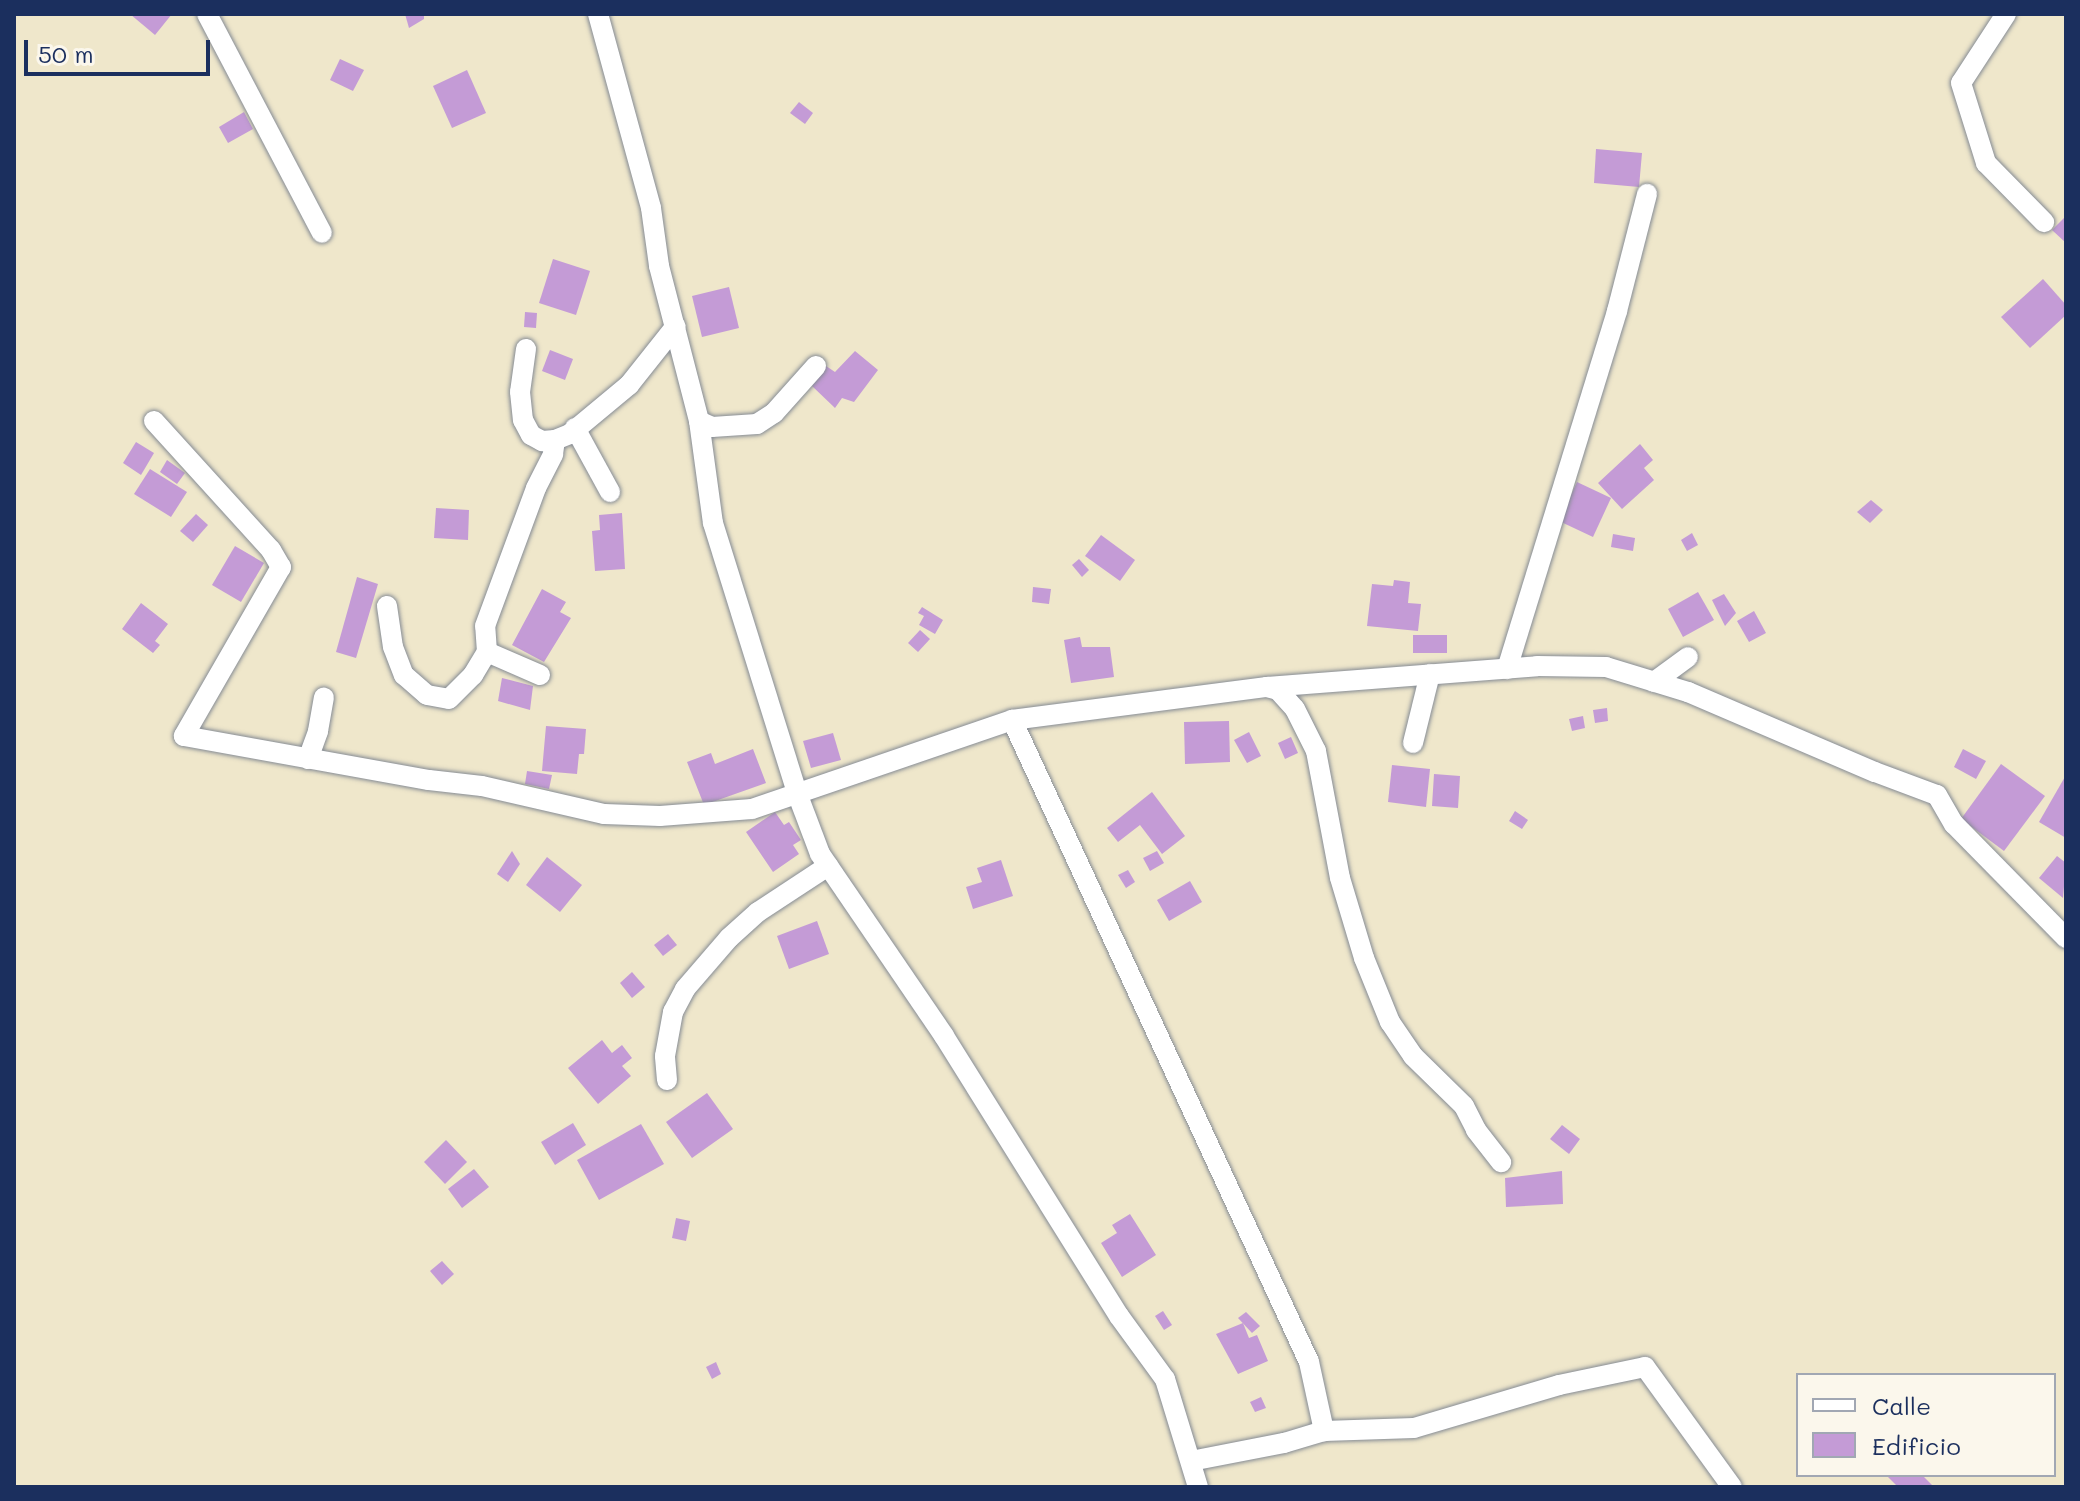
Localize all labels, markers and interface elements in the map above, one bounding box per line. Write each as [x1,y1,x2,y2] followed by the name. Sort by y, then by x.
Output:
[28,24,214,74] scale bar
[38,38,94,69] text: 50 m
[1796,1373,2056,1477] legend
[1872,1390,1931,1421] text: Calle
[1872,1430,1961,1461] text: Edificio

